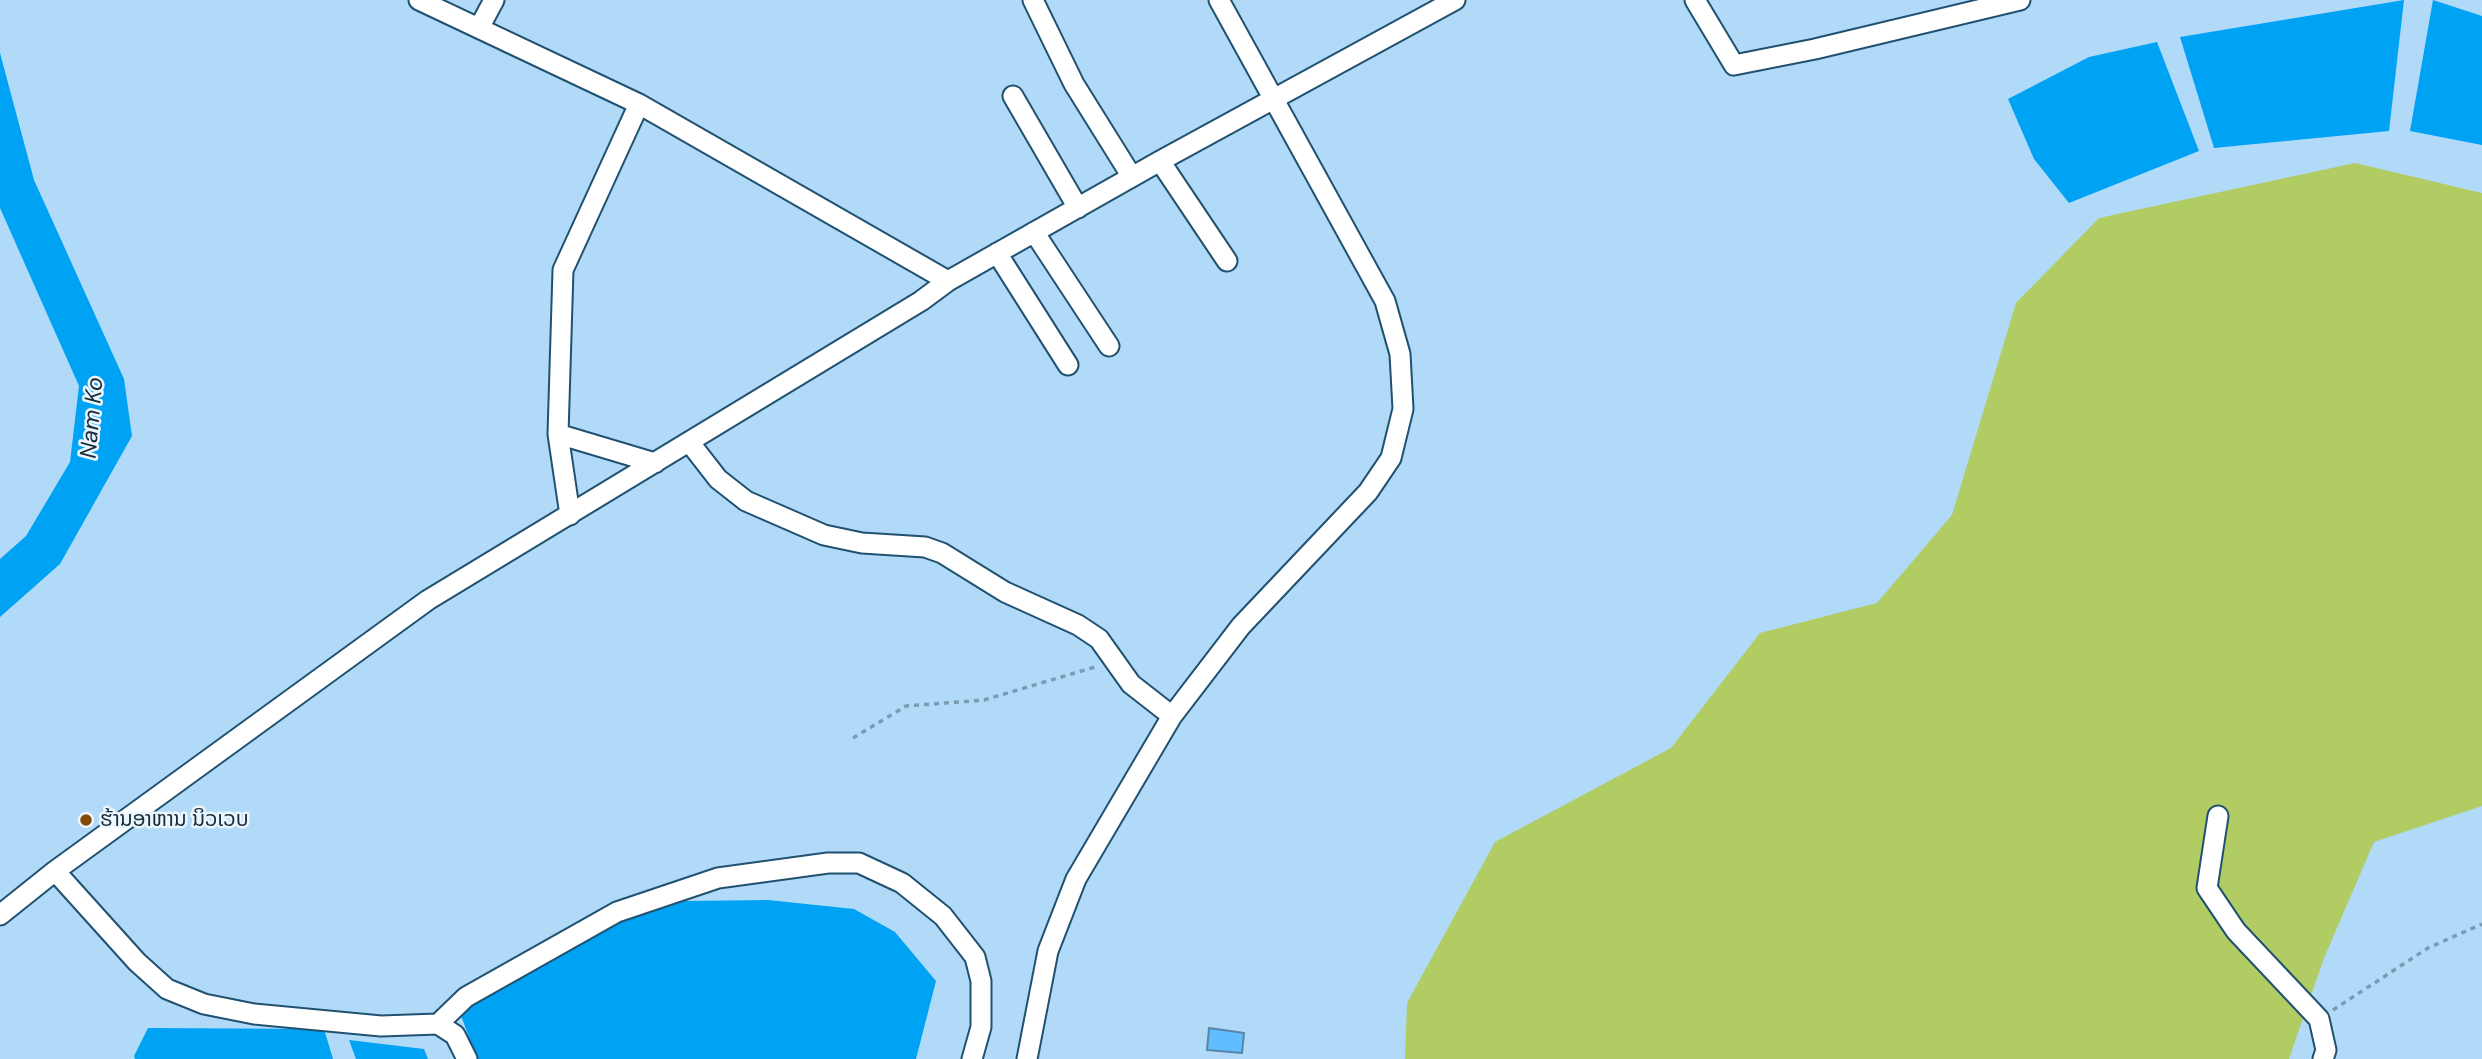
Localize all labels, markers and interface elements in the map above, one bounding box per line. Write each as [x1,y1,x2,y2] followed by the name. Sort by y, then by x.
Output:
[76,376,110,460] water label: Nam Ko
[100,807,249,833] place label: ຮ້ານອາຫານ ນິວເວບ
[78,812,94,828] marker: ຮ້ານອາຫານ ນິວເວບ

